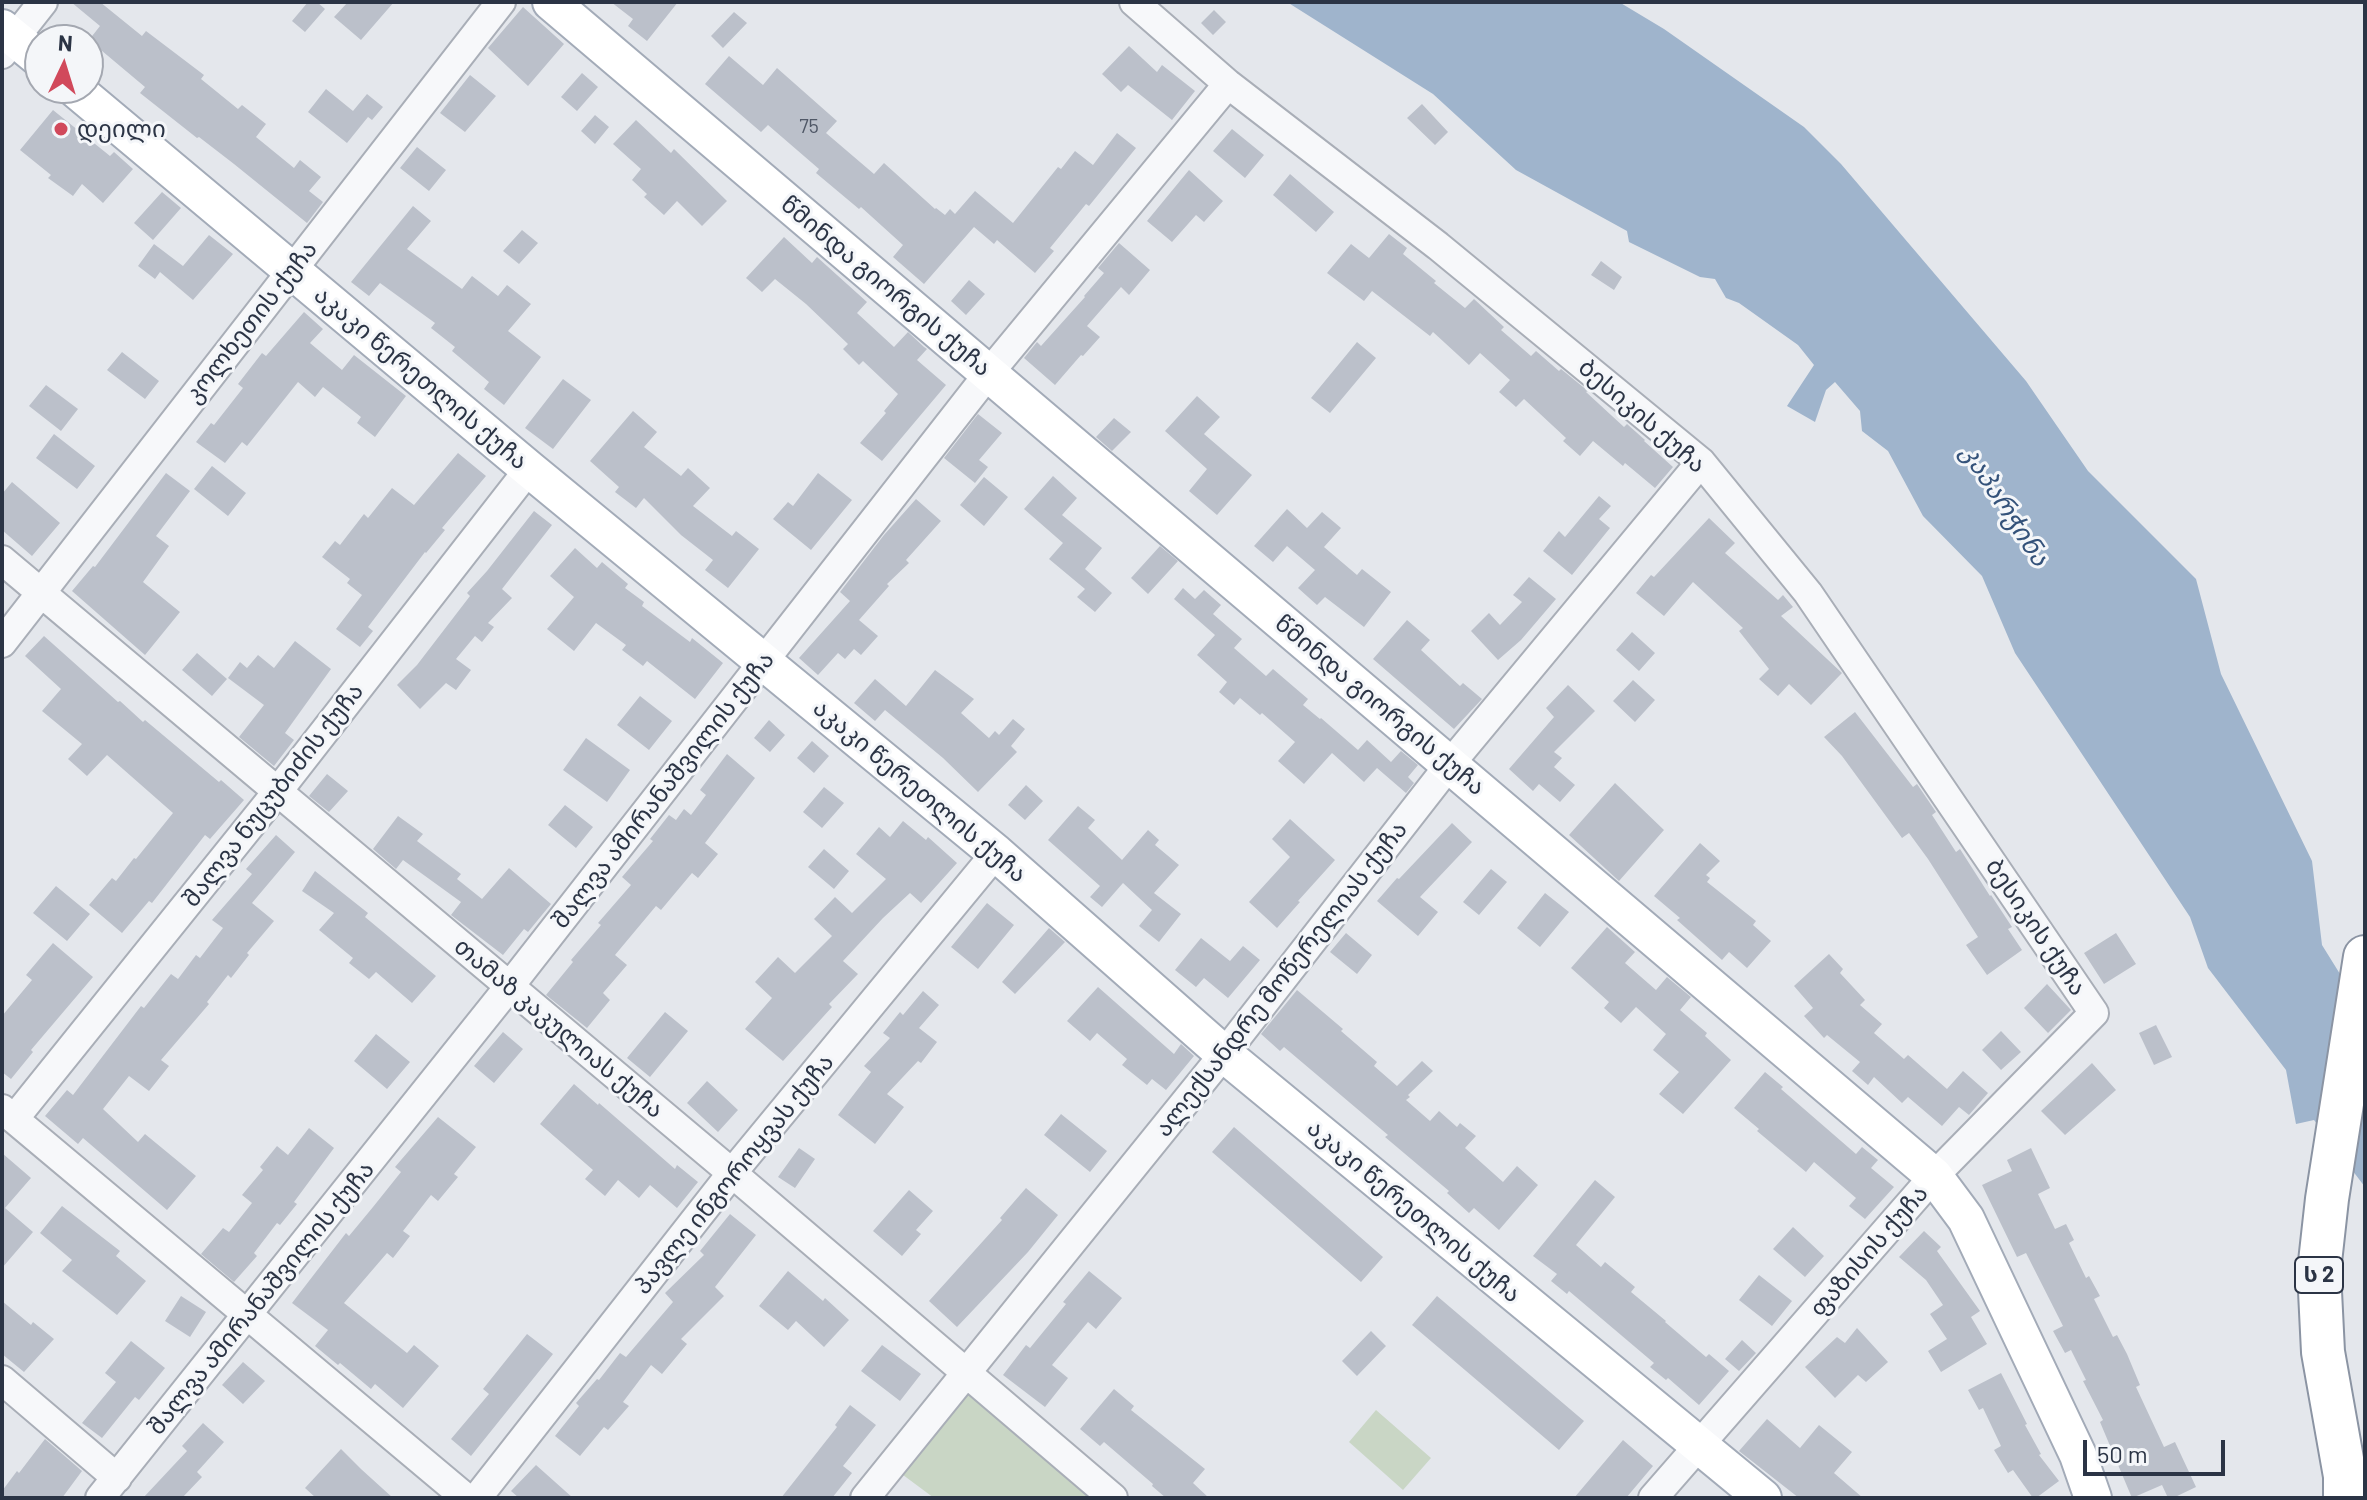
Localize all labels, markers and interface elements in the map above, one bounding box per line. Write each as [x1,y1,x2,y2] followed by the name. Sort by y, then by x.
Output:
[24,24,104,104] north arrow
[57,29,74,56] text: N
[799,114,819,138] house number: 75
[77,115,166,143] place label: დეილი
[52,120,70,138] marker: დეილი
[775,190,997,382] street label: წმინდა გიორგის ქუჩა
[179,235,323,409] street label: კოლხეთის ქუჩა
[308,280,534,476] street label: აკაკი წერეთლის ქუჩა
[1572,353,1712,479] street label: ბესიკის ქუჩა
[1954,438,2056,572] water label: კაპარჭინა
[1269,609,1491,801] street label: წმინდა გიორგის ქუჩა
[546,646,780,934] street label: შალვა ამირანაშვილის ქუჩა
[177,677,369,913] street label: შალვა ნუცუბიძის ქუჩა
[807,693,1033,889] street label: აკაკი წერეთლის ქუჩა
[1149,816,1413,1142] street label: ალექსანდრე მოწერელიას ქუჩა
[1980,853,2092,1001] street label: ბესიკის ქუჩა
[448,932,670,1124] street label: თამაზ კაკულიას ქუჩა
[628,1048,840,1300] street label: პავლე ინგოროყვას ქუჩა
[1301,1113,1527,1309] street label: აკაკი წერეთლის ქუჩა
[142,1155,380,1441] street label: შალვა ამირანაშვილის ქუჩა
[1804,1179,1934,1323] street label: ფაზისის ქუჩა
[2295,1257,2343,1293] road number: ს 2
[2087,1424,2229,1474] scale bar
[2097,1439,2148,1468] text: 50 m

